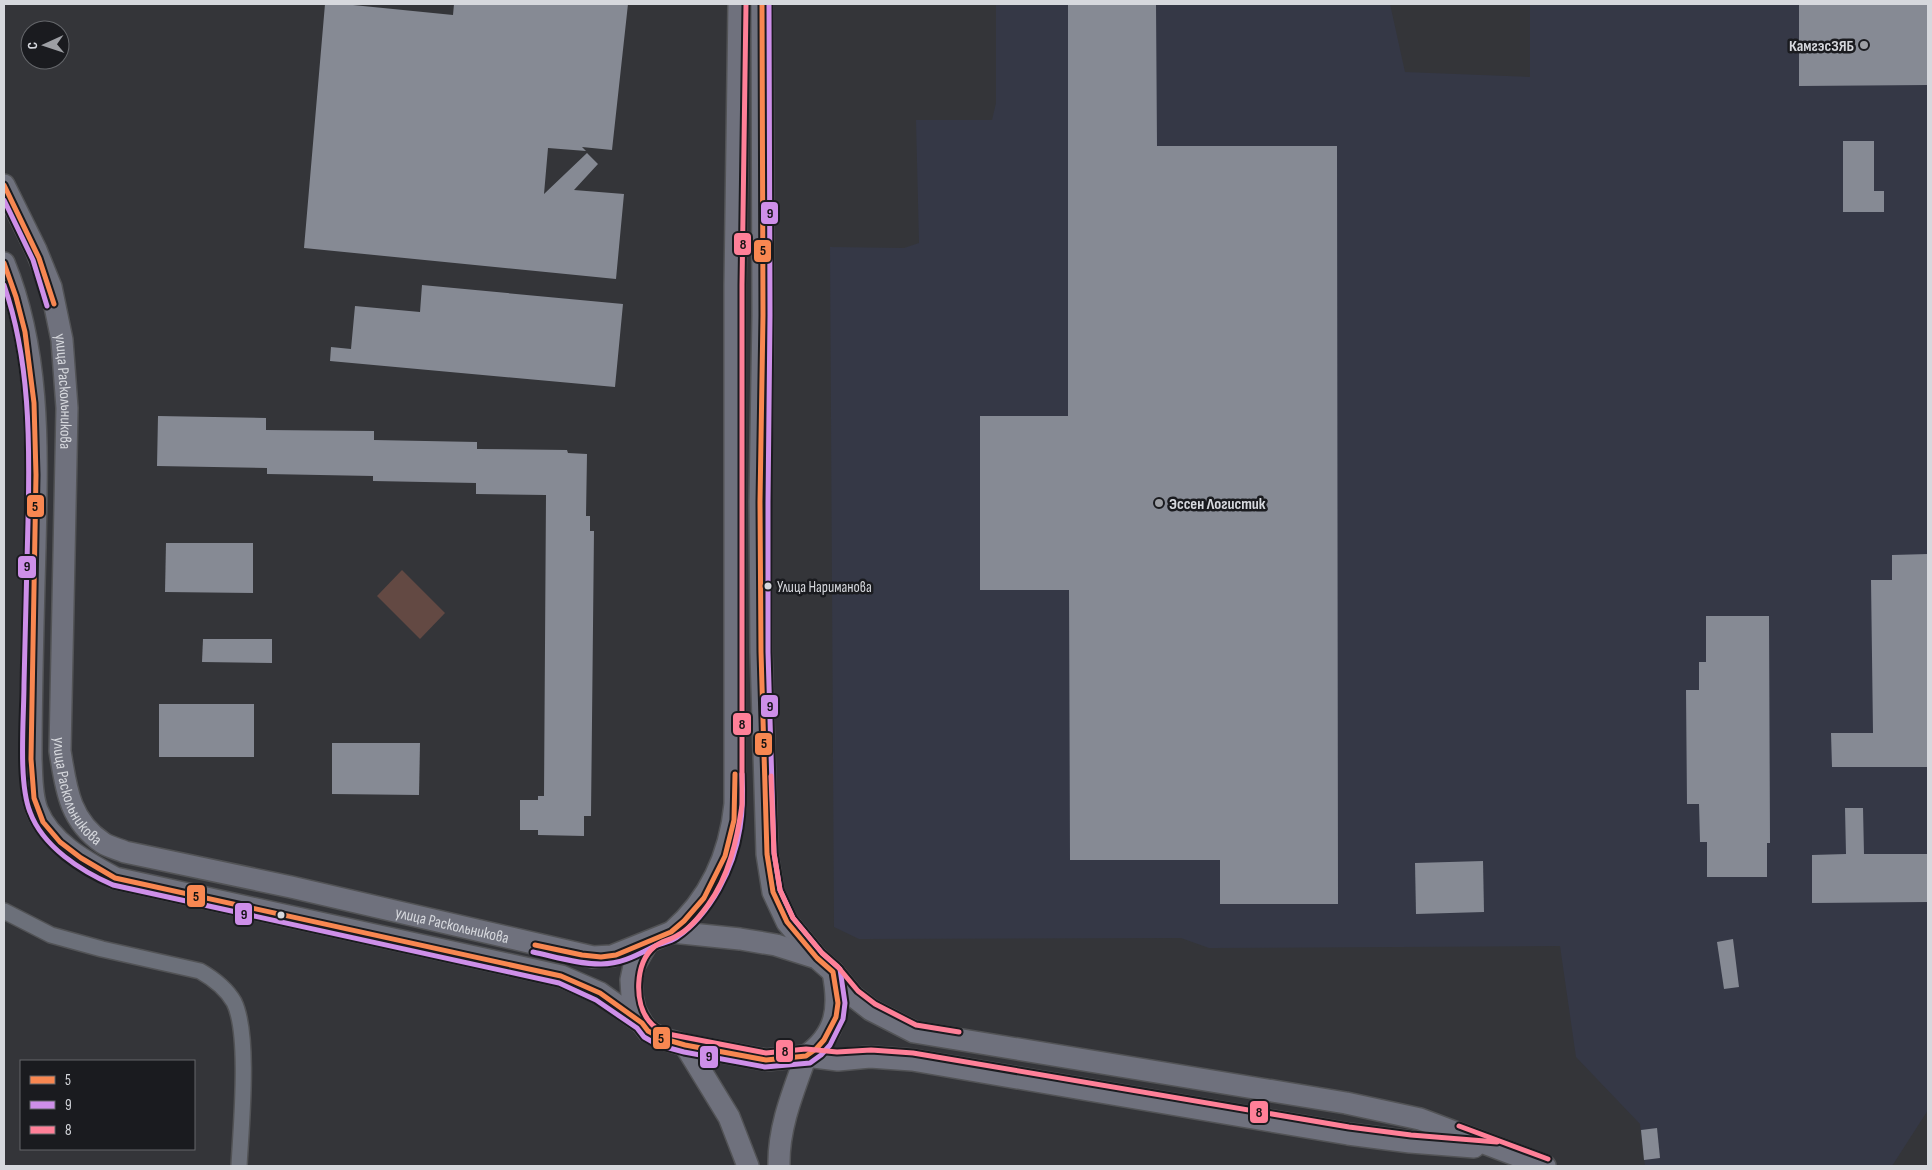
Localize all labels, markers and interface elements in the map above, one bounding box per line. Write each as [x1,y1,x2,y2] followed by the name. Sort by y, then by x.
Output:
[20,20,70,70] north arrow
[1789,37,1854,56] place label: КамгэсЗЯБ
[1858,39,1870,51] marker: КамгэсЗЯБ
[24,42,41,50] text: С
[760,201,779,225] line badge: 9
[767,205,774,222] text: 9
[733,232,752,256] line badge: 8
[740,236,747,253] text: 8
[753,239,772,263] line badge: 5
[760,242,766,259] text: 5
[50,332,75,449] street label: улица Раскольникова
[26,494,45,518] line badge: 5
[1169,495,1266,514] place label: Эссен Логистик
[1153,497,1165,509] marker: Эссен Логистик
[32,498,38,515] text: 5
[17,555,37,579] line badge: 9
[24,558,31,575] text: 9
[777,578,872,597] place label: Улица Нариманова
[763,581,773,591] marker: Улица Нариманова
[760,694,779,718] line badge: 9
[767,698,774,715] text: 9
[732,712,752,736] line badge: 8
[739,716,746,733] text: 8
[754,732,773,756] line badge: 5
[761,735,767,752] text: 5
[49,737,105,850] street label: улица Раскольникова
[186,884,206,908] line badge: 5
[193,888,199,905] text: 5
[234,902,253,926] line badge: 9
[393,904,511,948] street label: улица Раскольникова
[241,906,248,923] text: 9
[276,910,286,920] unlabelled marker
[652,1026,671,1050] line badge: 5
[658,1030,664,1047] text: 5
[775,1039,794,1063] line badge: 8
[782,1043,789,1060] text: 8
[699,1045,719,1069] line badge: 9
[706,1048,713,1065] text: 9
[20,1060,195,1150] legend
[65,1071,71,1090] text: 5
[65,1096,72,1115] text: 9
[1249,1100,1269,1124] line badge: 8
[1256,1104,1263,1121] text: 8
[65,1121,72,1140] text: 8

